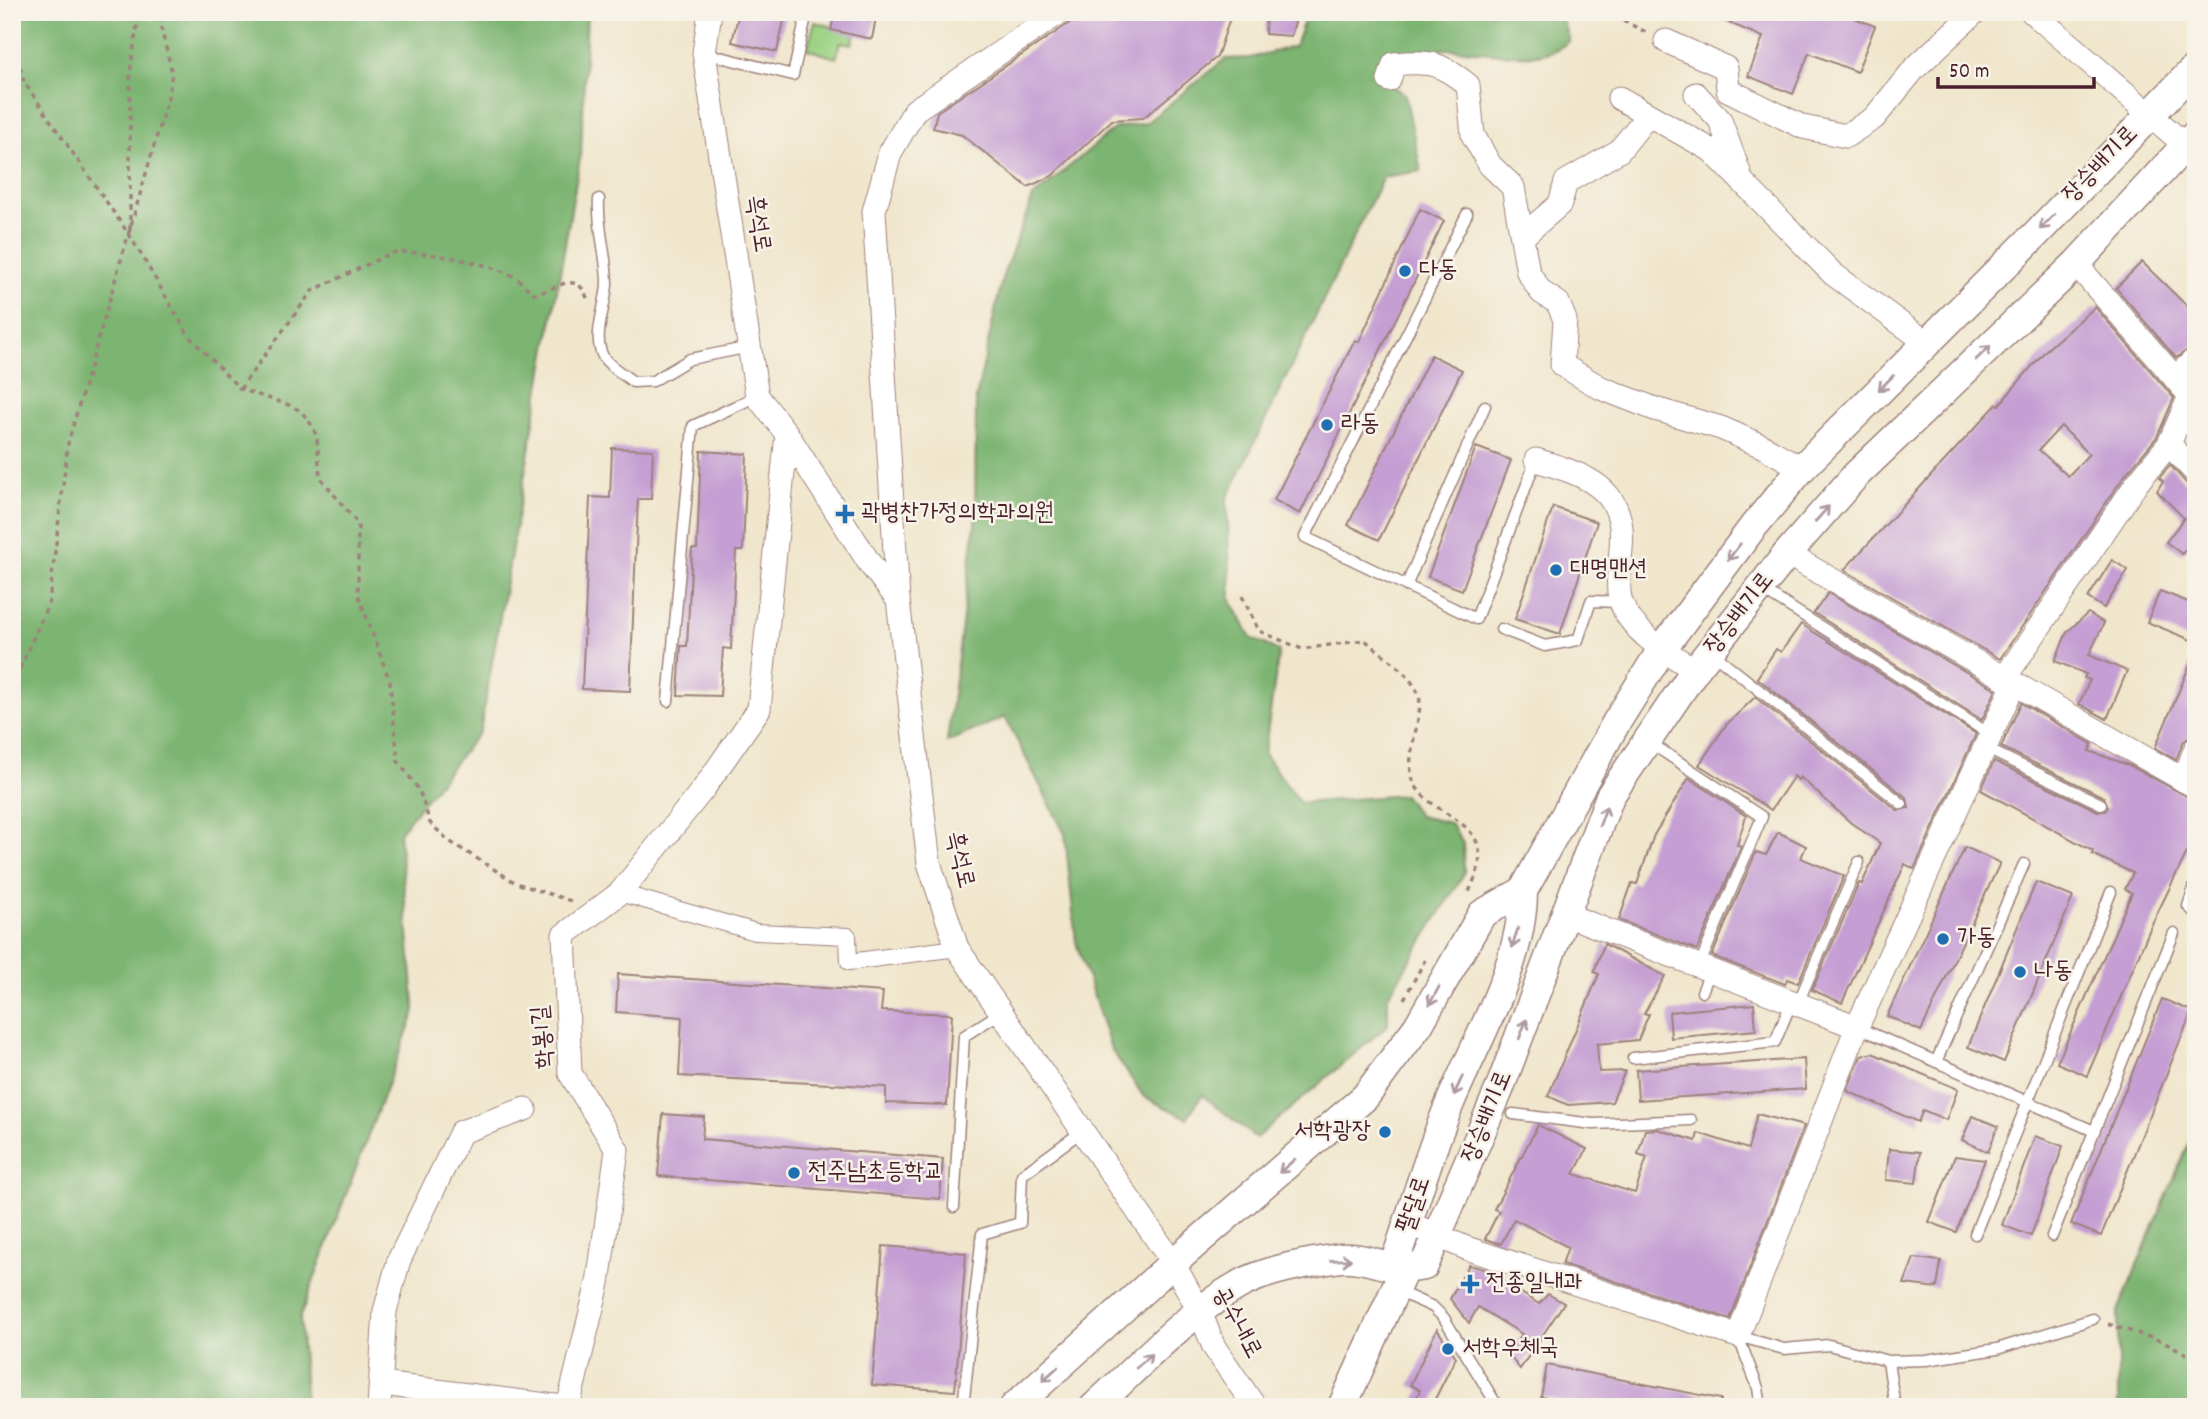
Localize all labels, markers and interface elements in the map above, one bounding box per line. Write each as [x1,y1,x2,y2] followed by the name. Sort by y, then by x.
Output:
[1938,46,2094,90] scale bar
[1949,58,1989,88] text: 50 m
[2055,118,2147,212] street label: 장승배기로
[736,193,778,255] street label: 흑석로
[2038,213,2055,230] one-way arrow
[1419,254,1458,288] place label: 다동
[1397,263,1413,279] marker: 다동
[1974,345,1992,361] one-way arrow
[1877,374,1894,391] one-way arrow
[1341,408,1380,442] place label: 라동
[1319,417,1335,433] marker: 라동
[861,497,1054,531] place label: 곽병찬가정의학과의원
[835,504,855,524] marker: 곽병찬가정의학과의원
[1814,505,1830,523] one-way arrow
[1727,543,1742,561] one-way arrow
[1570,553,1647,587] place label: 대명맨션
[1548,562,1564,578] marker: 대명맨션
[1697,565,1783,663] street label: 장승배기로
[1598,805,1610,827] one-way arrow
[936,828,982,892] street label: 흑석로
[1957,922,1996,956] place label: 가동
[1508,926,1521,949] one-way arrow
[1935,931,1951,947] marker: 가동
[2034,955,2073,989] place label: 나동
[2012,964,2028,980] marker: 나동
[1427,985,1440,1006] one-way arrow
[524,1004,564,1070] street label: 학봉1길
[1518,1018,1531,1040] one-way arrow
[1454,1066,1522,1168] street label: 장승배기로
[1451,1074,1464,1096] one-way arrow
[1294,1115,1371,1149] place label: 서학광장
[1377,1124,1393,1140] marker: 서학광장
[808,1156,943,1190] place label: 전주남초등학교
[1278,1158,1296,1174] one-way arrow
[786,1165,802,1181] marker: 전주남초등학교
[1389,1172,1441,1238] street label: 팔달로
[1329,1253,1352,1266] one-way arrow
[1486,1267,1583,1301] place label: 전종일내과
[1460,1274,1480,1294] marker: 전종일내과
[1203,1281,1269,1365] street label: 공수내로
[1462,1332,1559,1366] place label: 서학우체국
[1440,1341,1456,1357] marker: 서학우체국
[1135,1353,1153,1369] one-way arrow
[1042,1366,1059,1383] one-way arrow

